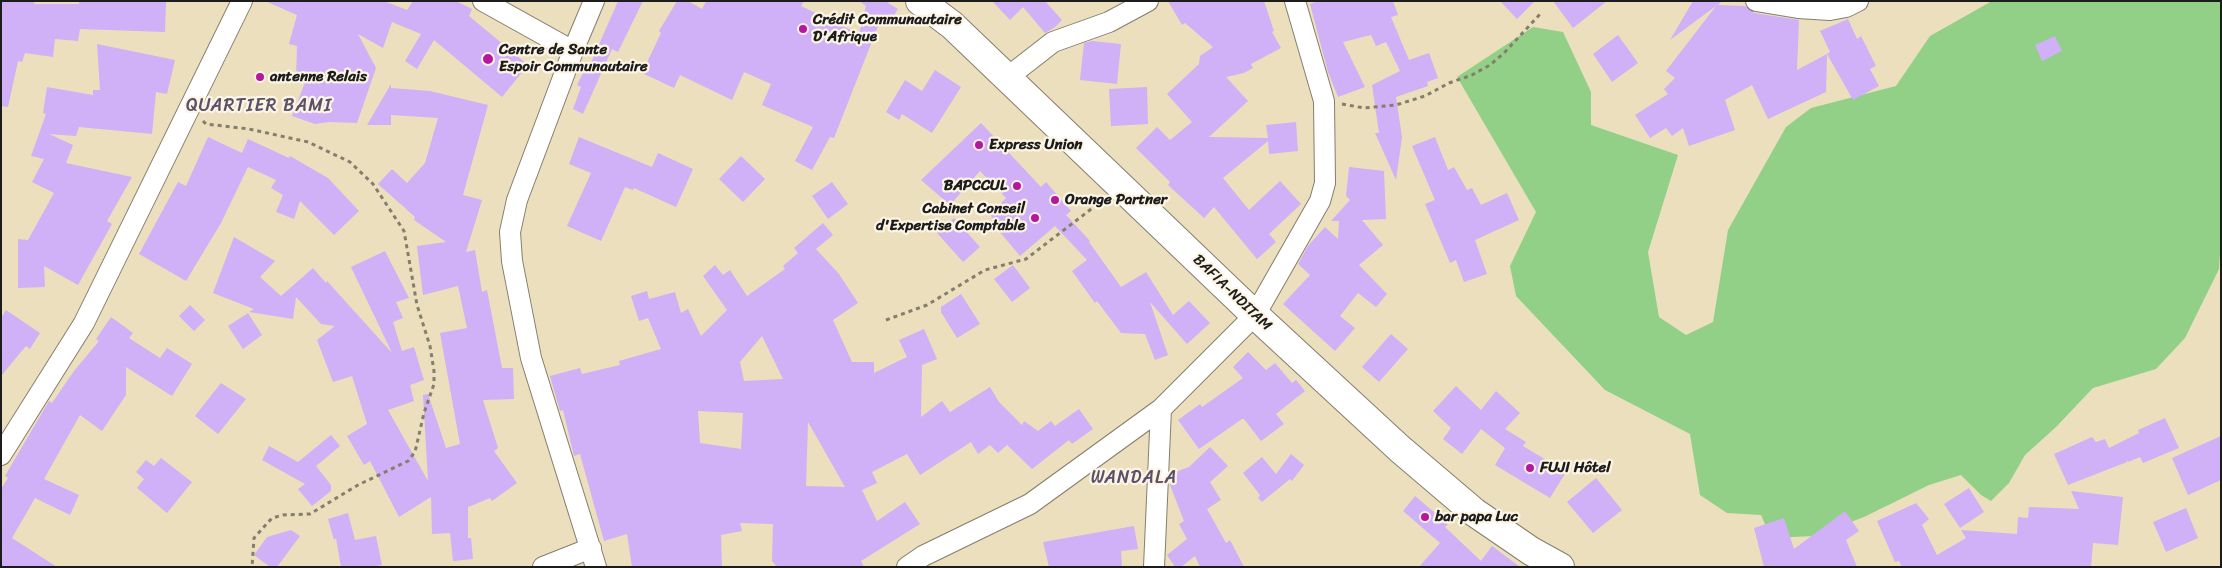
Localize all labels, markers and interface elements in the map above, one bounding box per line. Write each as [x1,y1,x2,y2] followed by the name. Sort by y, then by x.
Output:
[813,11,962,46] place label: Crédit Communautaire D'Afrique
[797,23,809,35] marker: Crédit Communautaire D'Afrique
[499,41,648,76] place label: Centre de Sante Espoir Communautaire
[481,52,495,66] marker: Centre de Sante Espoir Communautaire
[270,68,367,86] place label: antenne Relais
[254,71,266,83] marker: antenne Relais
[186,95,332,117] district label: QUARTIER BAMI
[989,136,1082,154] place label: Express Union
[973,139,985,151] marker: Express Union
[944,177,1007,195] place label: BAPCCUL
[1011,180,1023,192] marker: BAPCCUL
[1065,191,1167,209] place label: Orange Partner
[1049,194,1061,206] marker: Orange Partner
[876,200,1025,235] place label: Cabinet Conseil d'Expertise Comptable
[1029,212,1041,224] marker: Cabinet Conseil d'Expertise Comptable
[1189,251,1275,335] street label: BAFIA-NDITAM
[1540,459,1610,477] place label: FUJI Hôtel
[1524,462,1536,474] marker: FUJI Hôtel
[1090,467,1178,489] district label: WANDALA
[1435,508,1518,526] place label: bar papa Luc
[1419,511,1431,523] marker: bar papa Luc

